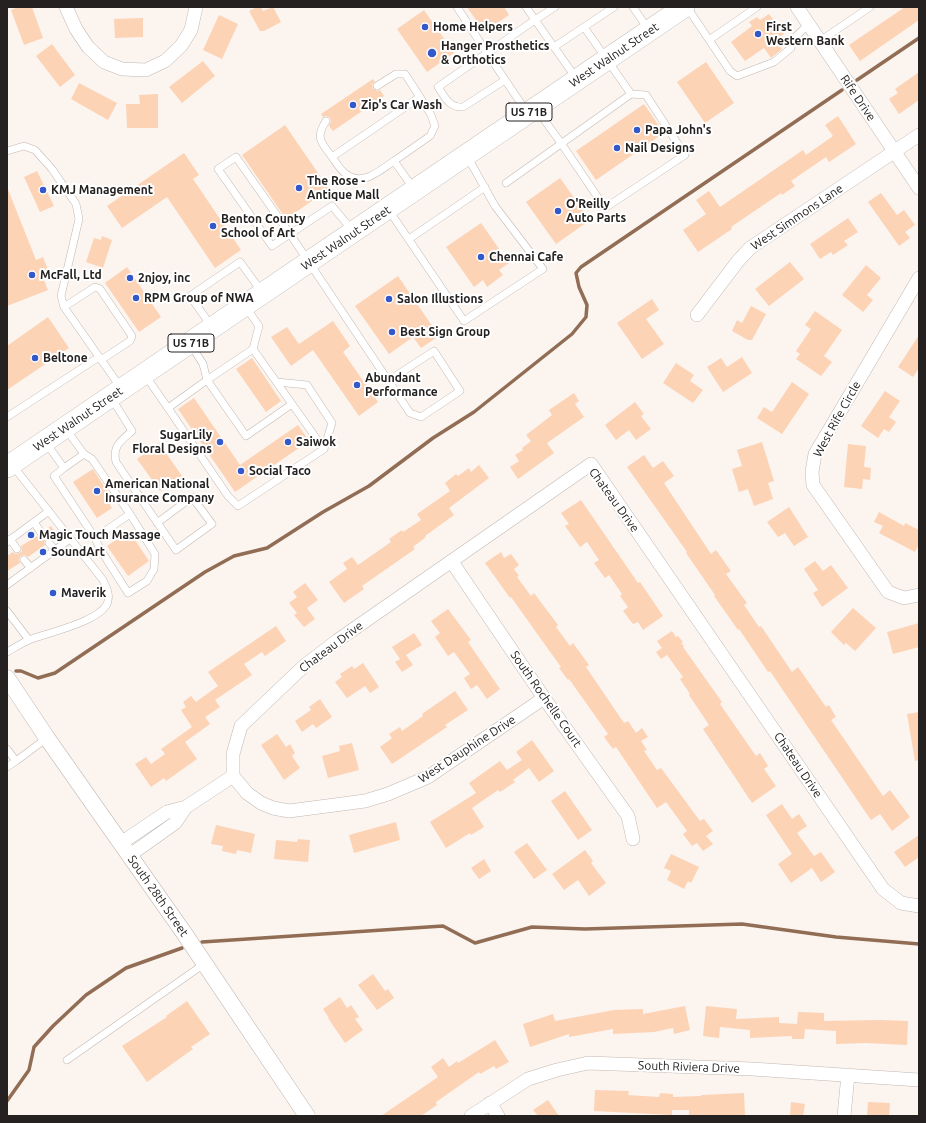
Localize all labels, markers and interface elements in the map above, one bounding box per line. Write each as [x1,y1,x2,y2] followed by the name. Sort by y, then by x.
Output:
[433,20,513,34] place label: Home Helpers
[566,20,662,90] street label: West Walnut Street
[766,20,844,48] place label: First Western Bank
[420,22,430,32] marker: Home Helpers
[753,29,763,39] marker: First Western Bank
[441,39,549,67] place label: Hanger Prosthetics & Orthotics
[426,47,438,59] marker: Hanger Prosthetics & Orthotics
[837,72,879,124] street label: Rife Drive
[361,98,442,112] place label: Zip's Car Wash
[348,100,358,110] marker: Zip's Car Wash
[506,103,552,121] road number: US 71B
[645,123,711,137] place label: Papa John's
[632,125,642,135] marker: Papa John's
[625,141,695,155] place label: Nail Designs
[612,143,622,153] marker: Nail Designs
[307,174,379,202] place label: The Rose - Antique Mall
[748,181,846,253] street label: West Simmons Lane
[51,183,153,197] place label: KMJ Management
[294,183,304,193] marker: The Rose - Antique Mall
[38,185,48,195] marker: KMJ Management
[566,197,626,225] place label: O'Reilly Auto Parts
[298,203,394,273] street label: West Walnut Street
[553,206,563,216] marker: O'Reilly Auto Parts
[221,212,305,240] place label: Benton County School of Art
[208,221,218,231] marker: Benton County School of Art
[489,250,563,264] place label: Chennai Cafe
[476,252,486,262] marker: Chennai Cafe
[40,268,102,282] place label: McFall, Ltd
[27,270,37,280] marker: McFall, Ltd
[138,271,190,285] place label: 2njoy, inc
[125,273,135,283] marker: 2njoy, inc
[144,291,254,305] place label: RPM Group of NWA
[397,292,483,306] place label: Salon Illustions
[131,293,141,303] marker: RPM Group of NWA
[384,294,394,304] marker: Salon Illustions
[400,325,490,339] place label: Best Sign Group
[387,327,397,337] marker: Best Sign Group
[168,334,214,352] road number: US 71B
[43,351,88,365] place label: Beltone
[30,353,40,363] marker: Beltone
[365,371,438,399] place label: Abundant Performance
[810,378,864,460] street label: West Rife Circle
[352,380,362,390] marker: Abundant Performance
[30,384,126,454] street label: West Walnut Street
[132,428,212,456] place label: SugarLily Floral Designs
[296,435,336,449] place label: Saiwok
[215,437,225,447] marker: SugarLily Floral Designs
[283,437,293,447] marker: Saiwok
[249,464,311,478] place label: Social Taco
[586,465,642,535] street label: Chateau Drive
[236,466,246,476] marker: Social Taco
[105,477,214,505] place label: American National Insurance Company
[92,486,102,496] marker: American National Insurance Company
[39,528,161,542] place label: Magic Touch Massage
[26,530,36,540] marker: Magic Touch Massage
[51,545,105,559] place label: SoundArt
[38,547,48,557] marker: SoundArt
[61,586,106,600] place label: Maverik
[48,588,58,598] marker: Maverik
[296,618,366,676] street label: Chateau Drive
[507,648,585,750] street label: South Rochelle Court
[416,712,518,786] street label: West Dauphine Drive
[771,730,825,800] street label: Chateau Drive
[125,853,191,939] street label: South 28th Street
[638,1058,740,1076] street label: South Riviera Drive

